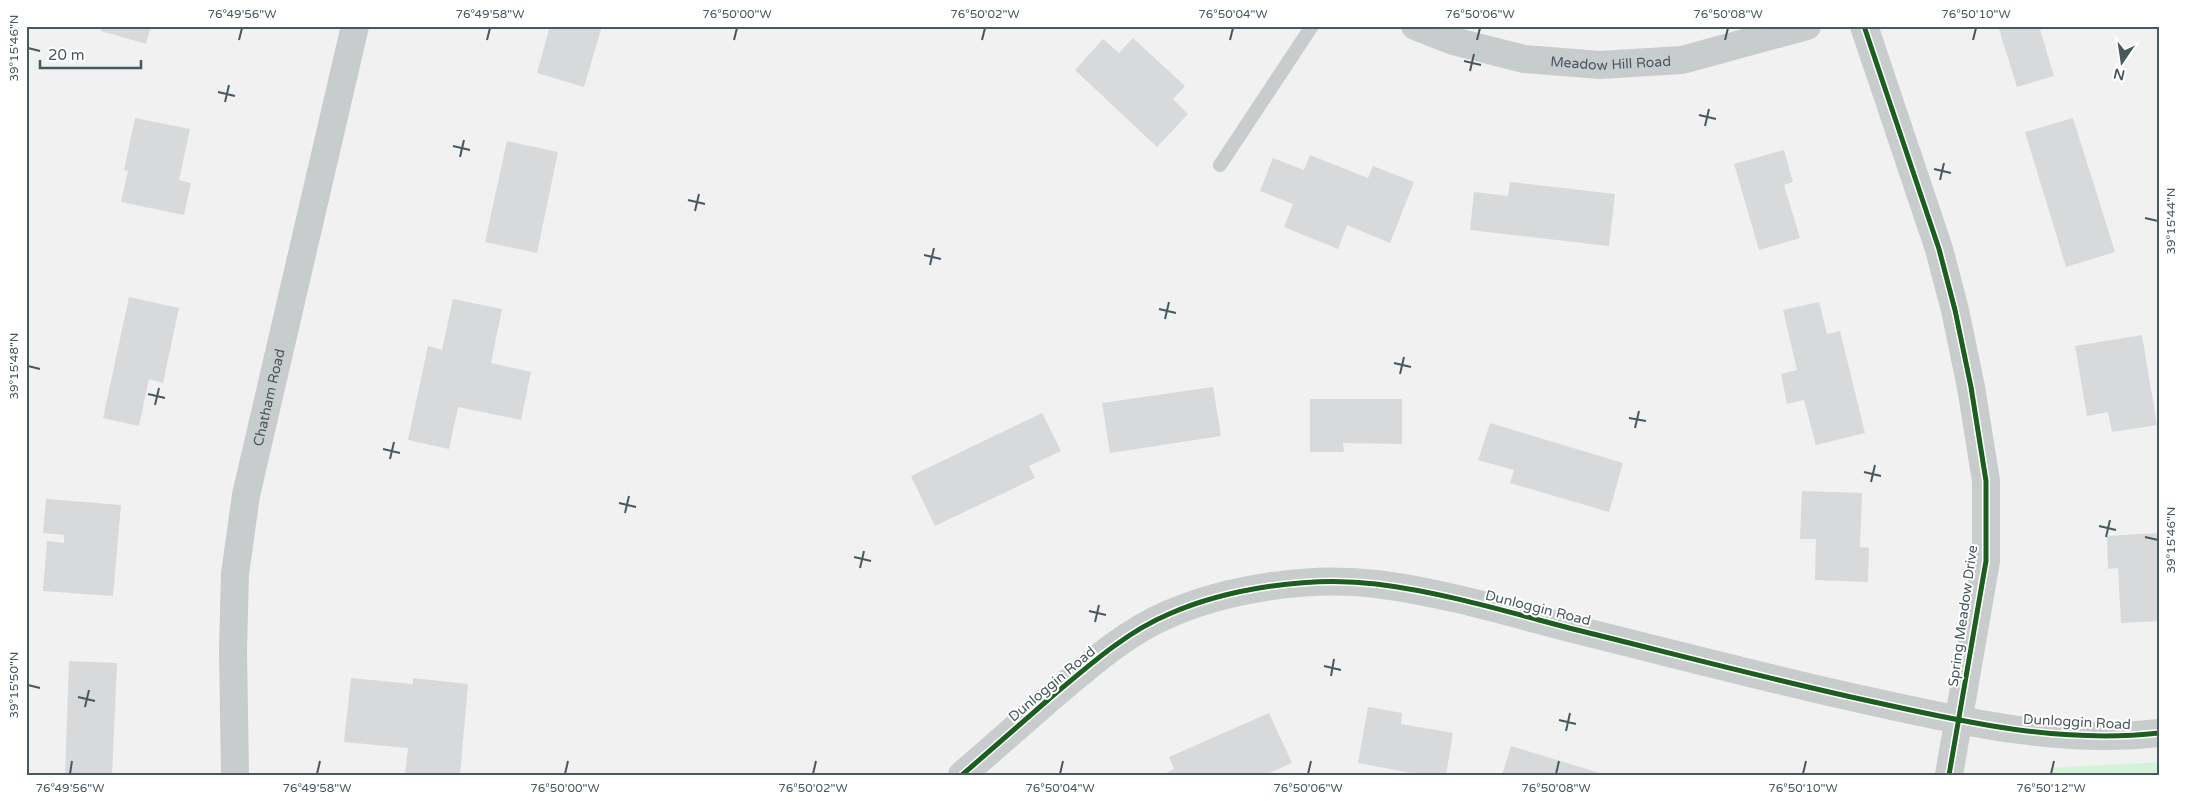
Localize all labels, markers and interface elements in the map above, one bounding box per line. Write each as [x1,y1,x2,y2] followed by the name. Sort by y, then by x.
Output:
[208,7,276,21] text: 76°49'56"W
[456,7,524,21] text: 76°49'58"W
[702,7,772,21] text: 76°50'00"W
[950,7,1020,21] text: 76°50'02"W
[1198,7,1268,21] text: 76°50'04"W
[1445,7,1515,21] text: 76°50'06"W
[1693,7,1763,21] text: 76°50'08"W
[1941,7,2011,21] text: 76°50'10"W
[7,15,21,82] text: 39°15'46"N
[40,38,141,70] scale bar
[2098,38,2148,88] north arrow
[48,46,85,64] text: 20 m
[1550,52,1672,74] street label: Meadow Hill Road
[2112,65,2127,84] text: N
[2164,188,2178,255] text: 39°15'44"N
[7,333,21,400] text: 39°15'48"N
[249,347,288,448] street label: Chatham Road
[2164,507,2178,574] text: 39°15'46"N
[1945,544,1981,688] street label: Spring Meadow Drive
[1484,587,1592,629] street label: Dunloggin Road
[1005,643,1099,725] street label: Dunloggin Road
[7,652,21,719] text: 39°15'50"N
[2023,711,2131,733] street label: Dunloggin Road
[36,781,104,795] text: 76°49'56"W
[283,781,351,795] text: 76°49'58"W
[530,781,600,795] text: 76°50'00"W
[778,781,848,795] text: 76°50'02"W
[1025,781,1095,795] text: 76°50'04"W
[1273,781,1343,795] text: 76°50'06"W
[1521,781,1591,795] text: 76°50'08"W
[1768,781,1838,795] text: 76°50'10"W
[2016,781,2086,795] text: 76°50'12"W

